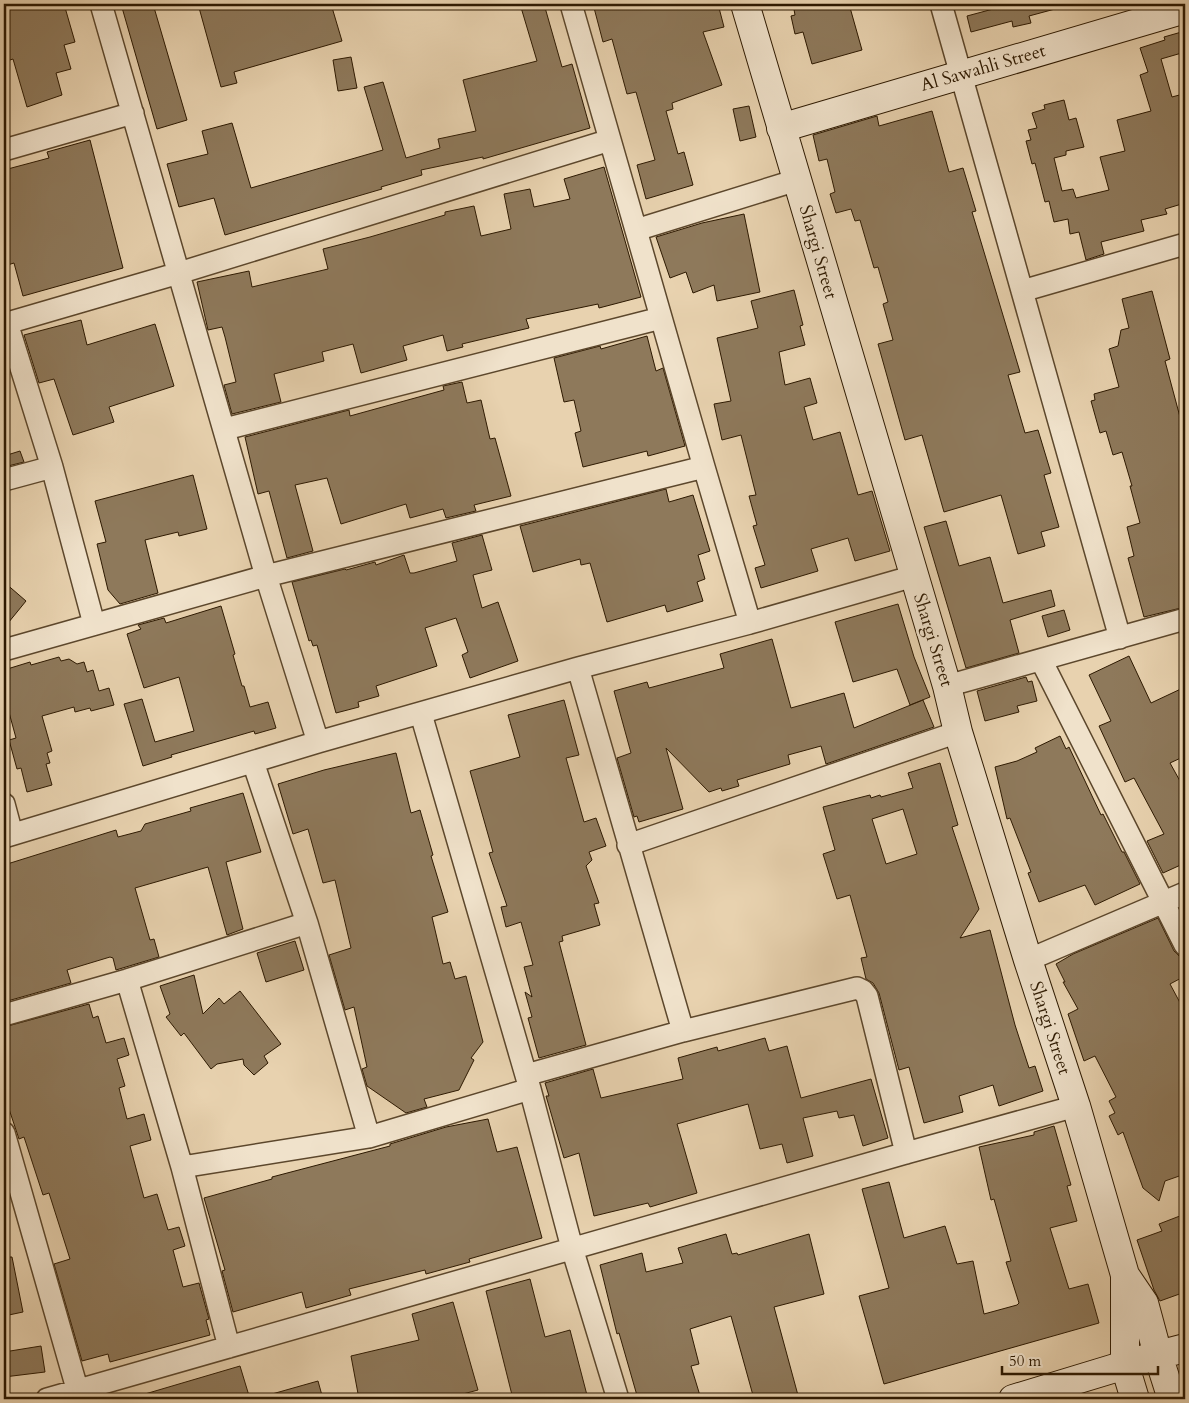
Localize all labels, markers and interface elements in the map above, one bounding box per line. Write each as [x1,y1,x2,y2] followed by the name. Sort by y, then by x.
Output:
[918,38,1049,98] street label: Al Sawahli Street
[793,202,843,302] street label: Shargi Street
[907,590,959,690] street label: Shargi Street
[1023,978,1077,1078] street label: Shargi Street
[1002,1343,1158,1375] scale bar
[1009,1351,1041,1371] text: 50 m

